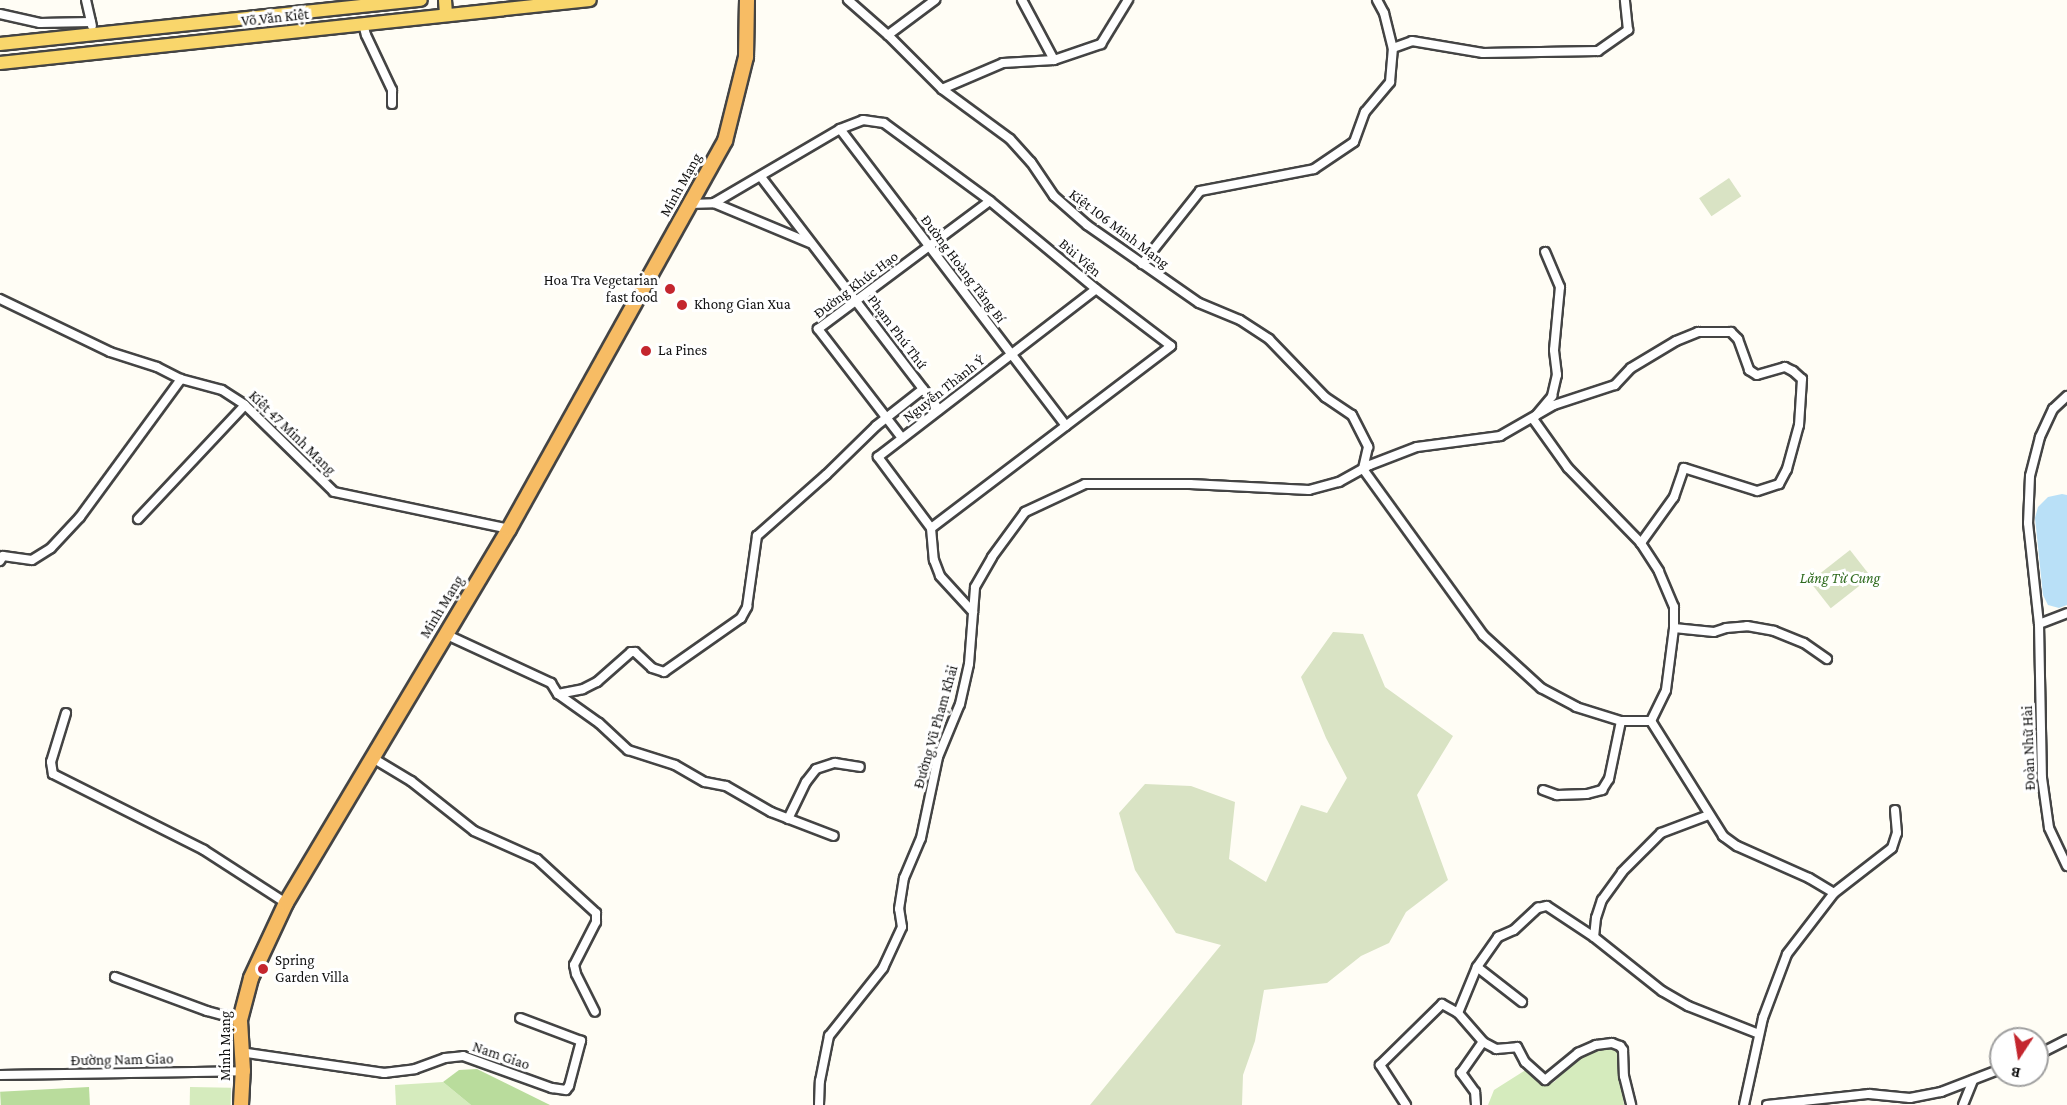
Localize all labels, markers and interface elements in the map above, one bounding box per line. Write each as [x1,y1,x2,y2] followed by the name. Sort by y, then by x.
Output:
[240,5,310,31] street label: Võ Văn Kiệt
[656,150,706,220] street label: Minh Mạng
[1065,185,1173,273] street label: Kiệt 106 Minh Mạng
[916,211,1010,327] street label: Đường Hoàng Tăng Bí
[1055,235,1105,281] street label: Bùi Viện
[810,247,902,323] street label: Đường Khúc Hạo
[544,271,658,306] place label: Hoa Tra Vegetarian fast food
[663,282,677,296] marker: Hoa Tra Vegetarian fast food
[863,291,931,373] street label: Phạm Phú Thứ
[694,296,791,314] place label: Khong Gian Xua
[675,298,689,312] marker: Khong Gian Xua
[658,342,707,360] place label: La Pines
[639,344,653,358] marker: La Pines
[899,351,989,427] street label: Nguyễn Thành Ý
[245,387,339,479] street label: Kiệt 47 Minh Mạng
[1800,570,1880,588] park label: Lăng Từ Cung
[416,572,468,642] street label: Minh Mạng
[910,663,962,791] street label: Đường Vũ Phạm Khải
[2019,705,2039,791] street label: Đoàn Nhữ Hài
[275,951,349,986] place label: Spring Garden Villa
[256,962,270,976] marker: Spring Garden Villa
[217,1011,235,1081] street label: Minh Mạng
[1989,1027,2049,1087] north arrow
[470,1038,532,1074] street label: Nam Giao
[70,1050,174,1070] street label: Đường Nam Giao
[2009,1064,2022,1082] text: B

